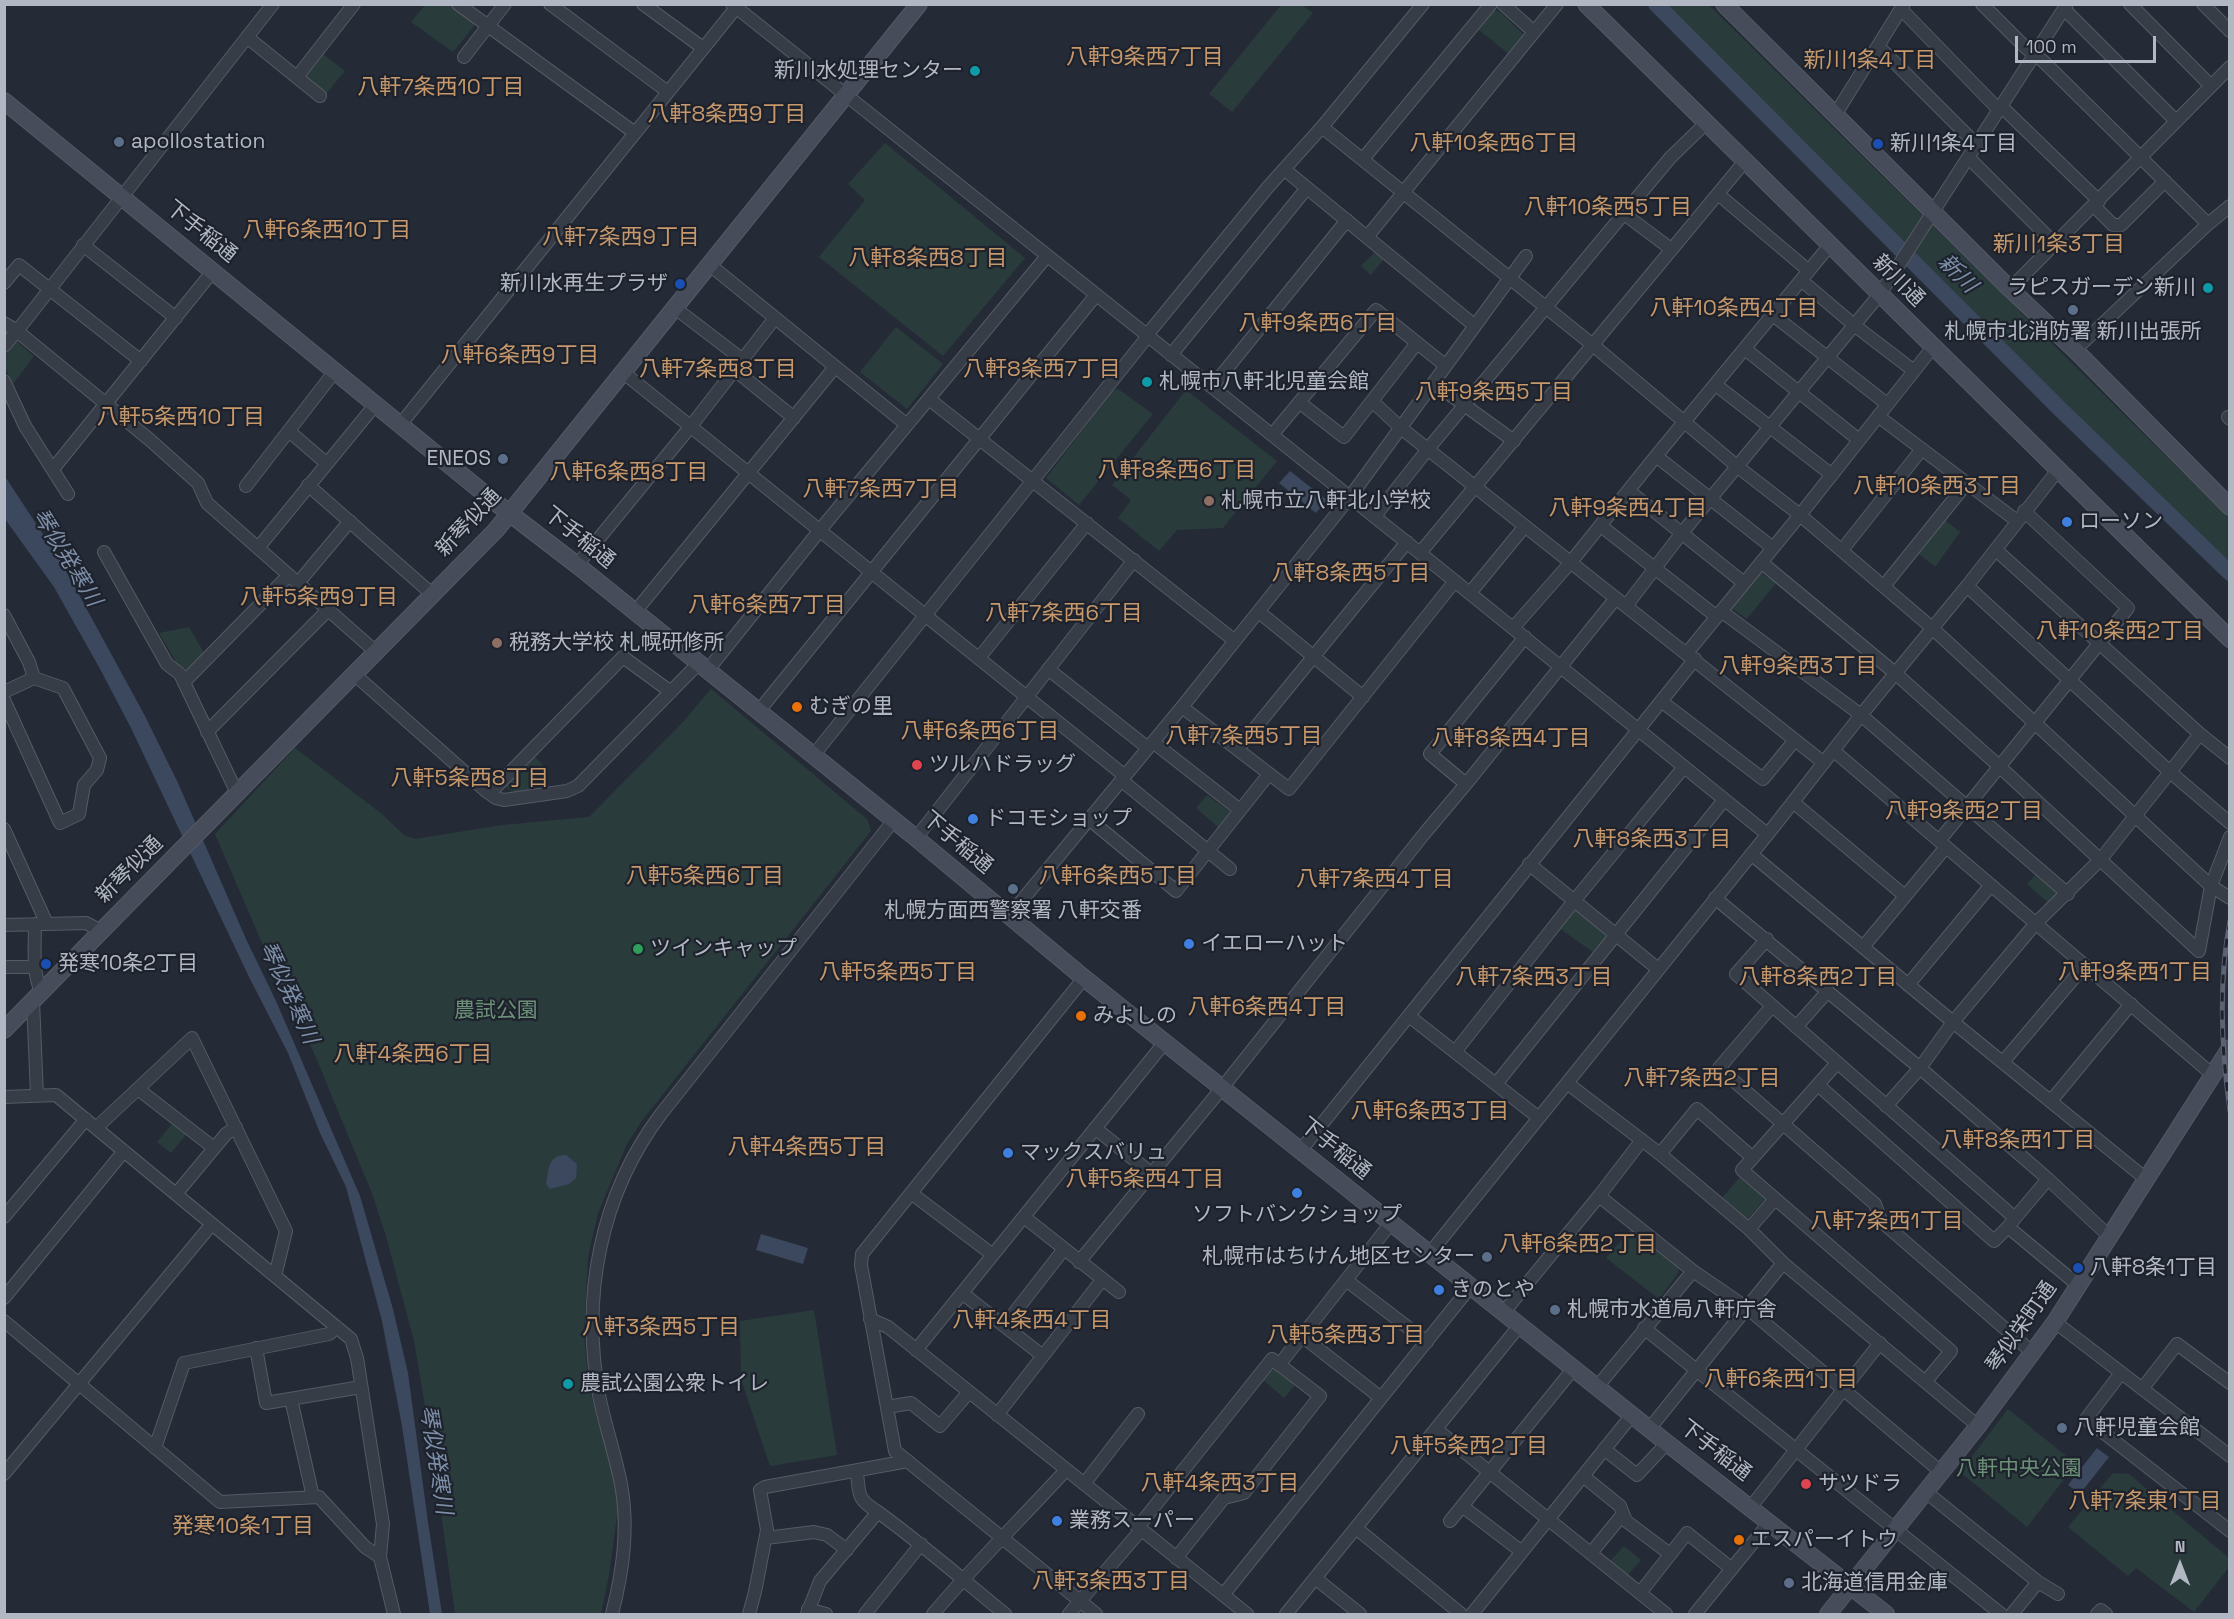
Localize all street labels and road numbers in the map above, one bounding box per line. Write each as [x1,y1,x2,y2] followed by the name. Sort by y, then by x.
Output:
[160,196,242,268] street label: 下手稲通
[1867,250,1929,312] street label: 新川通
[431,484,507,562] street label: 新琴似通
[538,502,620,574] street label: 下手稲通
[917,806,997,880] street label: 下手稲通
[91,831,169,909] street label: 新琴似通
[1294,1113,1376,1185] street label: 下手稲通
[1982,1277,2062,1377] street label: 琴似栄町通
[1674,1415,1756,1487] street label: 下手稲通

